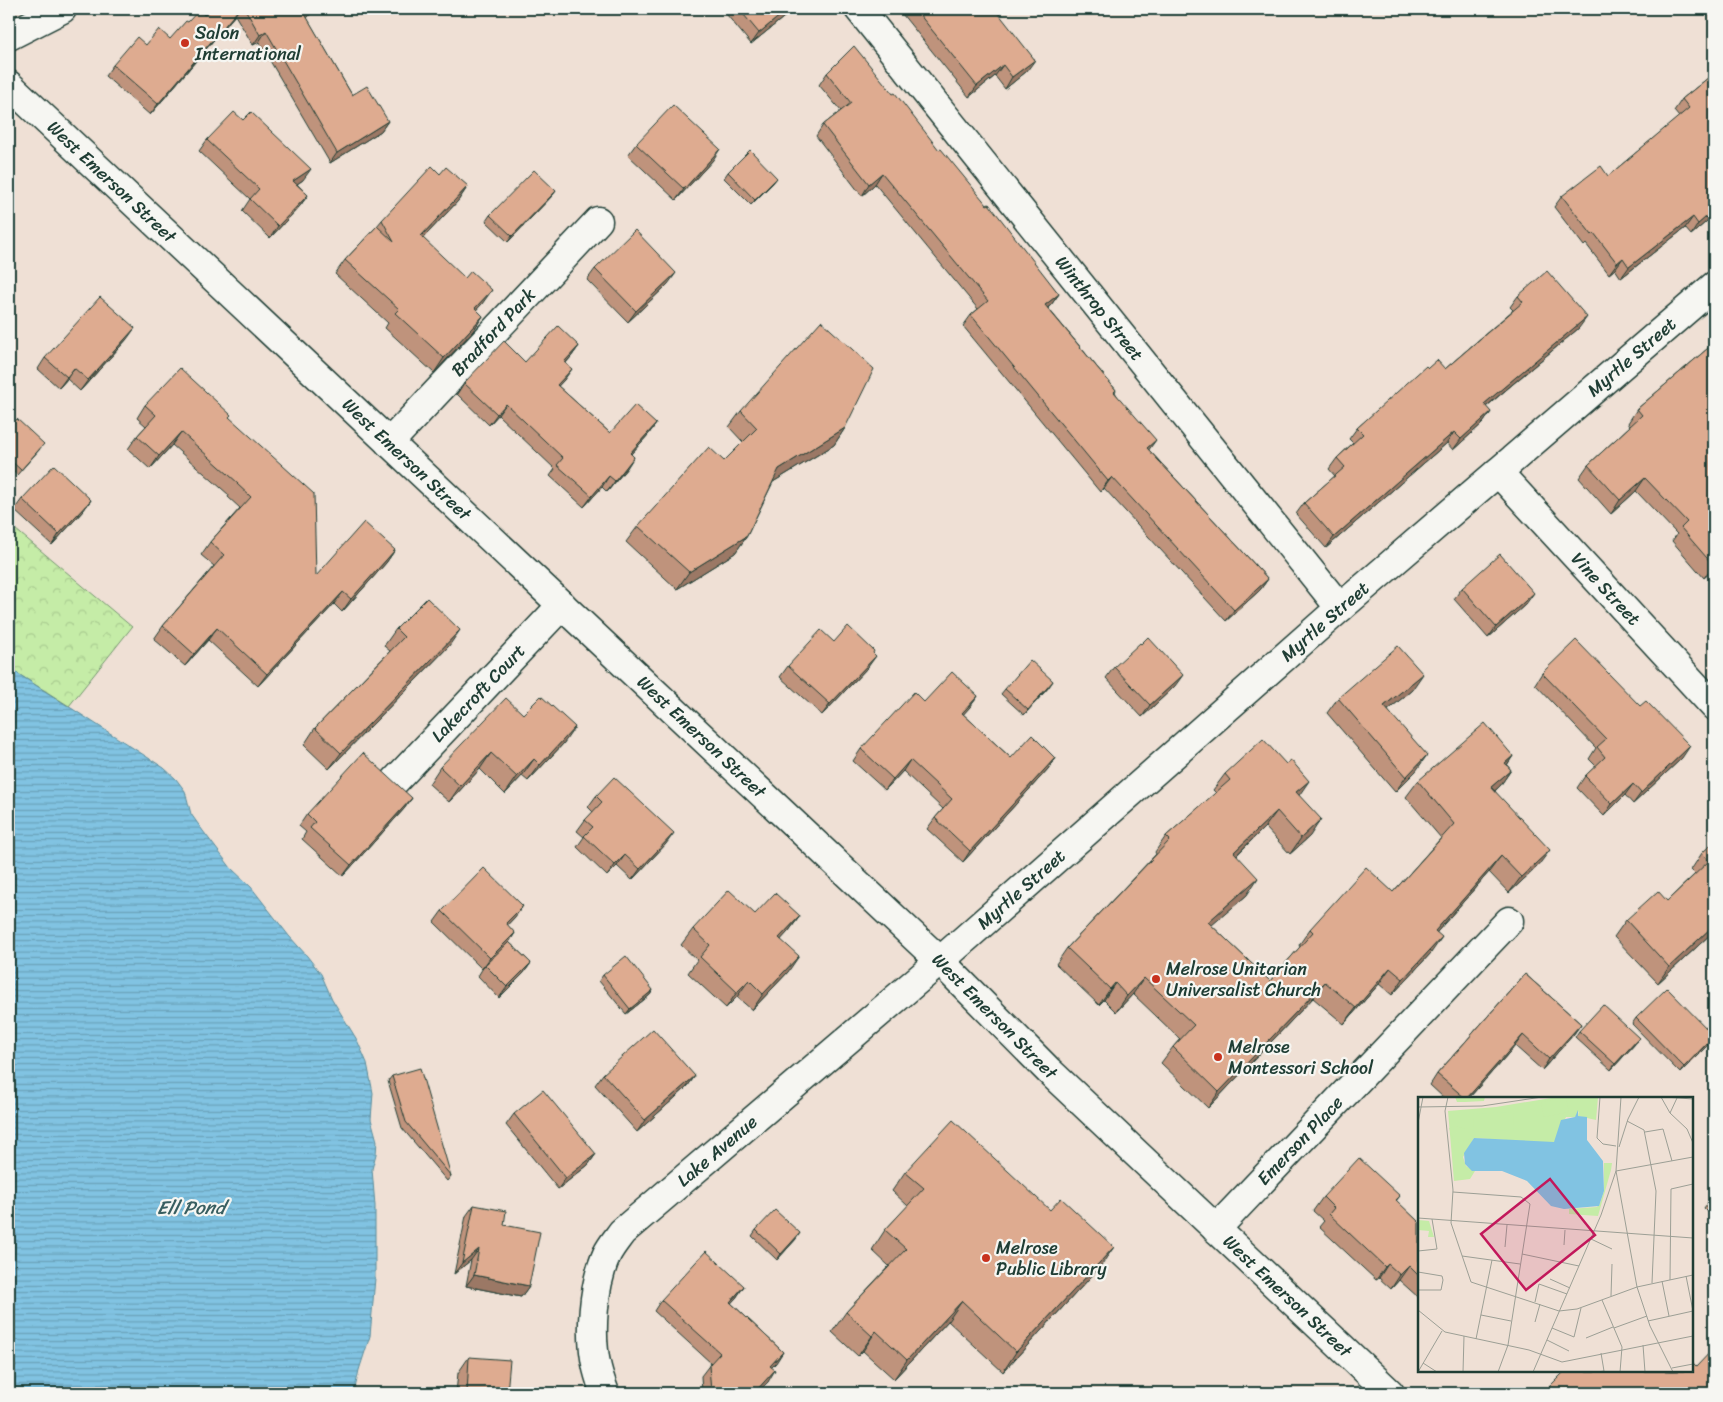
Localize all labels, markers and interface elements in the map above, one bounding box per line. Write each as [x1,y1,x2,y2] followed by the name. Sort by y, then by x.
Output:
[194,17,302,70] place label: Salon International
[179,37,191,49] marker: Salon International
[39,112,185,252] street label: West Emerson Street
[1047,248,1152,369] street label: Winthrop Street
[443,280,544,384] street label: Bradford Park
[1579,309,1684,405] street label: Myrtle Street
[334,390,480,529] street label: West Emerson Street
[1563,544,1649,633] street label: Vine Street
[1273,573,1377,670] street label: Myrtle Street
[423,636,534,750] street label: Lakecroft Court
[629,667,774,807] street label: West Emerson Street
[969,841,1073,938] street label: Myrtle Street
[924,945,1066,1088] street label: West Emerson Street
[1166,953,1321,1006] place label: Melrose Unitarian Universalist Church
[1150,973,1162,985] marker: Melrose Unitarian Universalist Church
[1228,1031,1374,1084] place label: Melrose Montessori School
[1212,1051,1224,1063] marker: Melrose Montessori School
[1249,1088,1351,1193] street label: Emerson Place
[1418,1097,1693,1372] inset map
[669,1107,765,1195] street label: Lake Avenue
[157,1191,230,1224] water label: Ell Pond
[1215,1227,1360,1366] street label: West Emerson Street
[996,1232,1107,1285] place label: Melrose Public Library
[980,1252,992,1264] marker: Melrose Public Library

